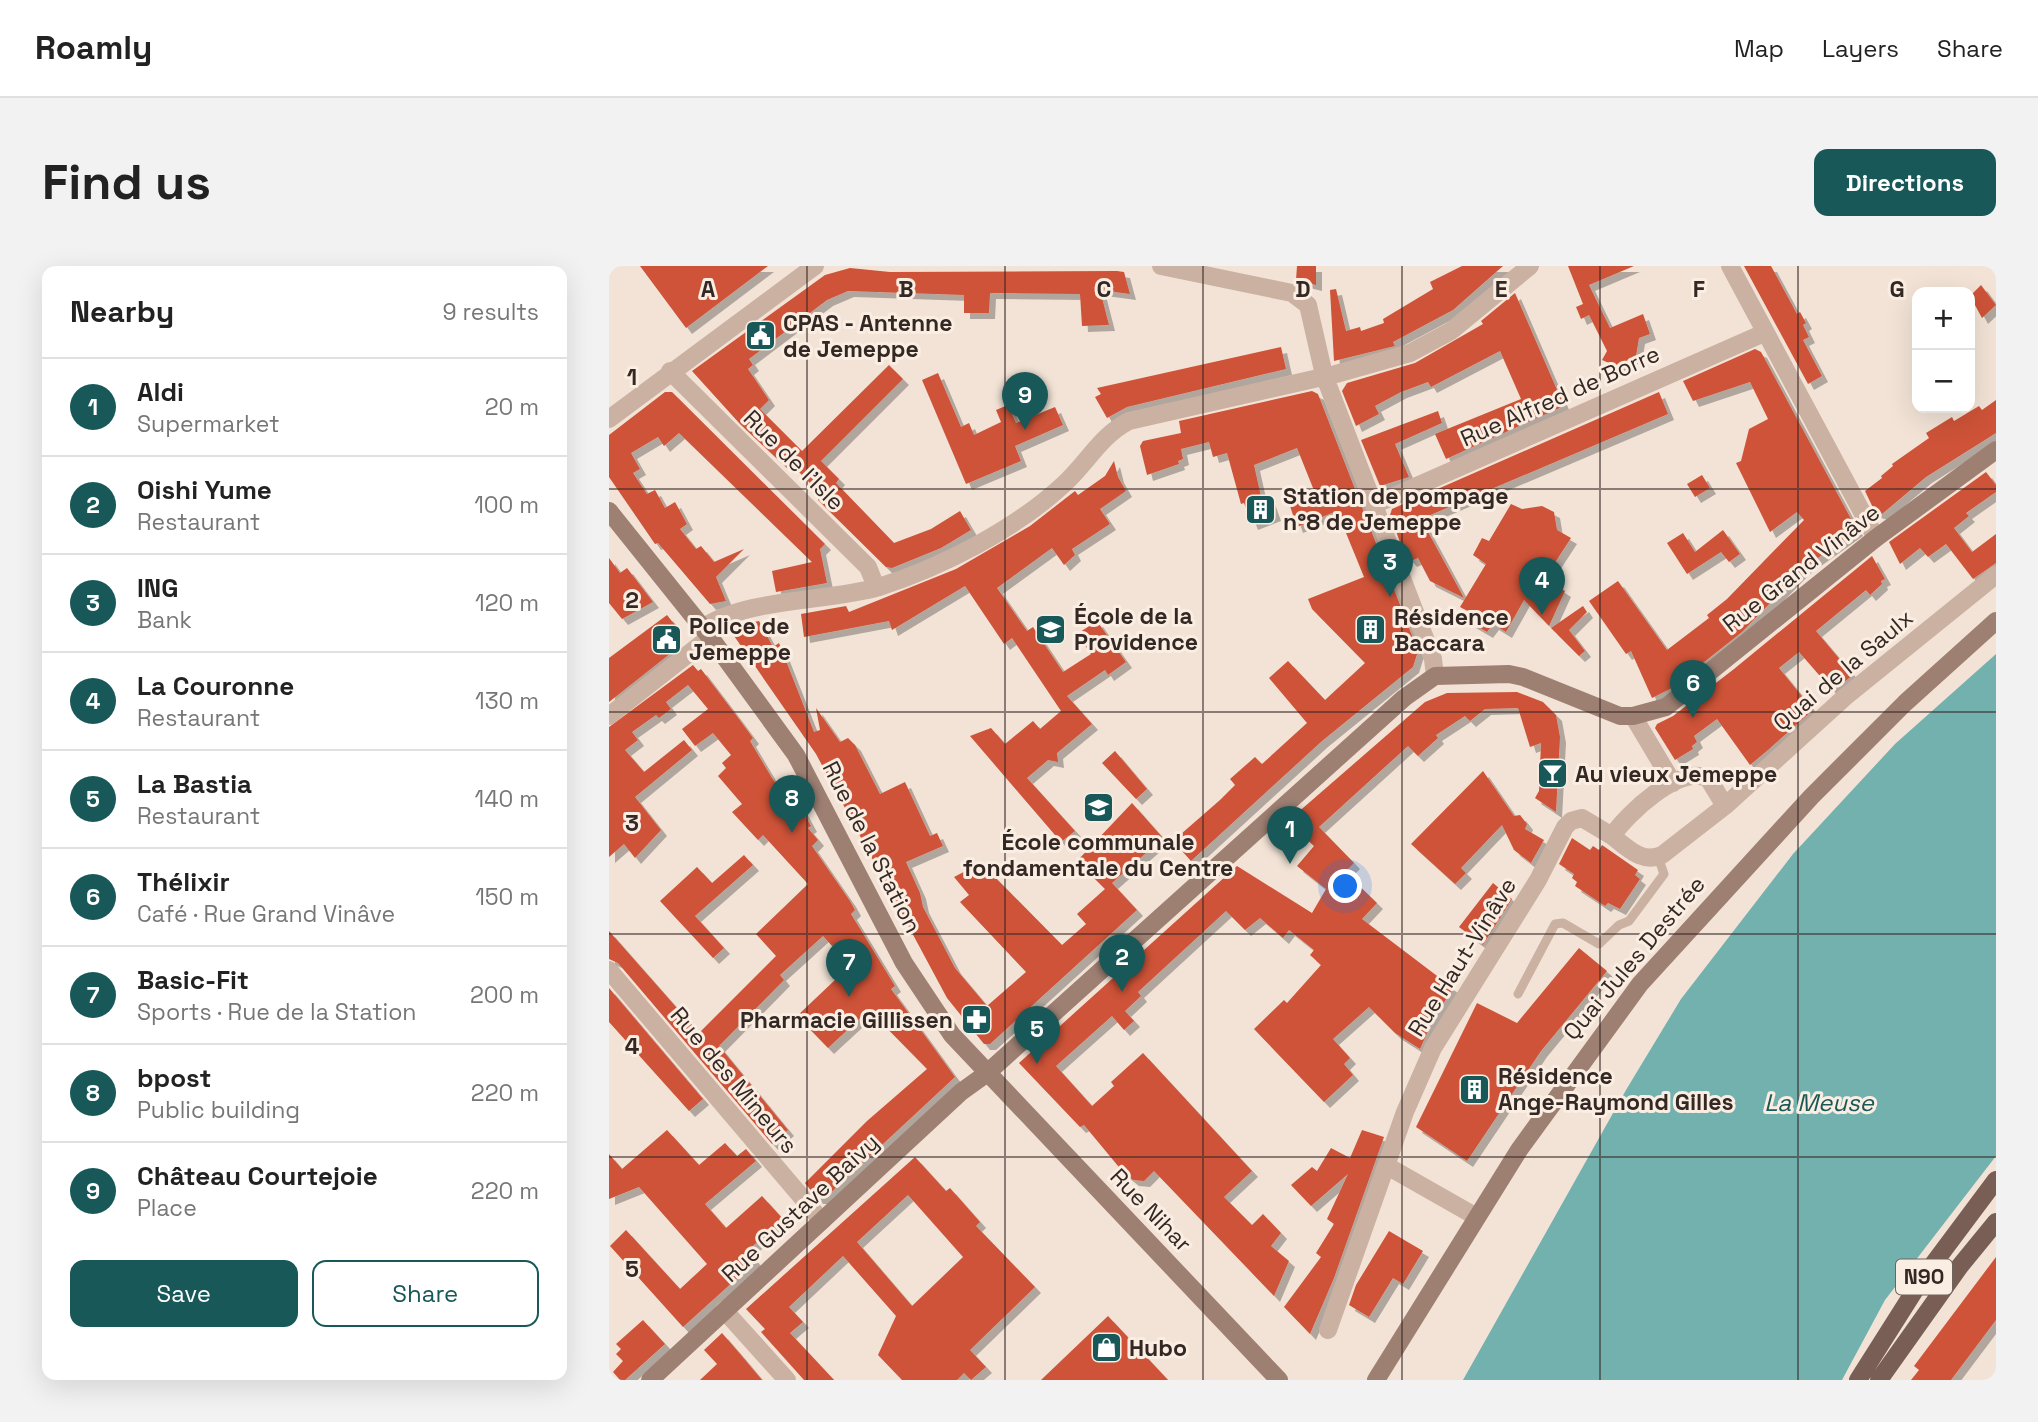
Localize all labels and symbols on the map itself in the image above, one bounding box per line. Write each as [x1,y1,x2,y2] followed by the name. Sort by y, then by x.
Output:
[701,274,716,304] text: A
[898,274,914,304] text: B
[1097,274,1111,304] text: C
[1295,274,1311,304] text: D
[1495,274,1507,304] text: E
[1693,274,1705,304] text: F
[1889,274,1905,304] text: G
[783,308,953,364] place label: CPAS - Antenne de Jemeppe
[743,319,777,353] public building icon: CPAS - Antenne de Jemeppe
[1456,339,1664,453] street label: Rue Alfred de Borre
[627,362,637,392] text: 1
[1002,372,1048,430] pin: 9
[737,403,851,517] street label: Rue de l'Isle
[1283,481,1508,537] place label: Station de pompage n°8 de Jemeppe
[1243,492,1277,526] building icon: Station de pompage n°8 de Jemeppe
[1716,497,1886,639] street label: Rue Grand Vinâve
[1367,539,1413,597] pin: 3
[1519,557,1565,615] pin: 4
[625,585,639,615] text: 2
[1074,601,1198,657] place label: École de la Providence
[1394,602,1509,658] place label: Résidence Baccara
[1767,603,1919,737] street label: Quai de la Saulx
[689,611,791,667] place label: Police de Jemeppe
[1034,612,1068,646] school or university icon: École de la Providence
[1354,613,1388,647] building icon: Résidence Baccara
[649,622,683,656] public building icon: Police de Jemeppe
[1670,660,1716,718] pin: 6
[816,756,928,938] street label: Rue de la Station
[1535,757,1569,791] bar icon: Au vieux Jemeppe
[1575,759,1777,789] place label: Au vieux Jemeppe
[769,775,815,833] pin: 8
[1081,791,1115,825] school or university icon: École communale fondamentale du Centre
[1267,806,1313,864] pin: 1
[625,808,639,838] text: 3
[963,827,1233,883] place label: École communale fondamentale du Centre
[1328,869,1362,903] your location
[1556,870,1712,1046] street label: Quai Jules Destrée
[1401,872,1523,1042] street label: Rue Haut-Vinâve
[1099,934,1145,992] pin: 2
[826,939,872,997] pin: 7
[664,1000,804,1160] street label: Rue des Mineurs
[959,1003,993,1037] pharmacy icon: Pharmacie Gillissen
[740,1005,953,1035] place label: Pharmacie Gillissen
[1014,1006,1060,1064] pin: 5
[625,1031,640,1061] text: 4
[1498,1061,1734,1117] place label: Résidence Ange-Raymond Gilles
[1458,1072,1492,1106] building icon: Résidence Ange-Raymond Gilles
[1764,1087,1875,1118] water label: La Meuse
[715,1127,885,1289] street label: Rue Gustave Baivy
[1104,1162,1198,1258] street label: Rue Nihar
[625,1254,639,1284] text: 5
[1896,1259,1952,1294] road number: N90
[1089,1331,1123,1365] shop icon: Hubo
[1129,1333,1187,1363] place label: Hubo

